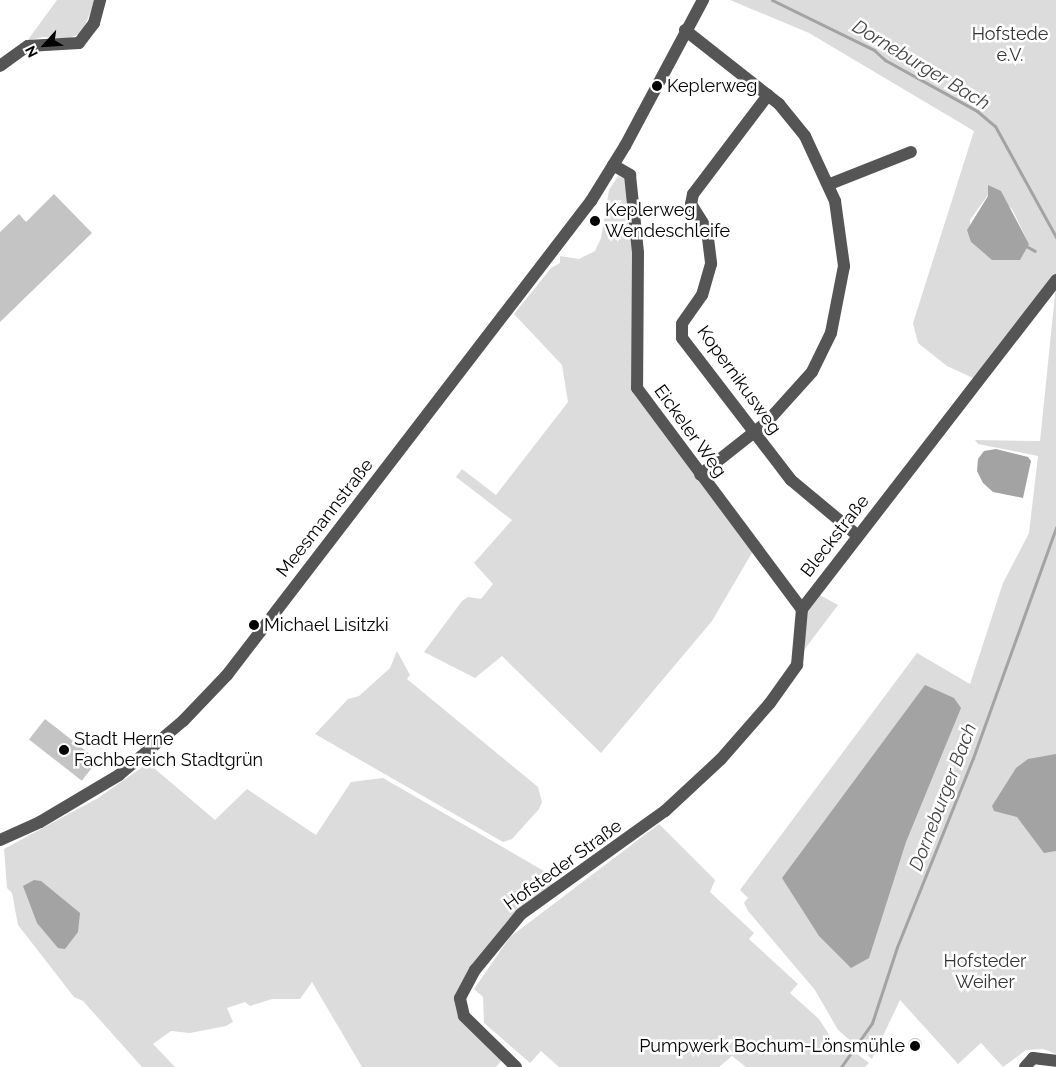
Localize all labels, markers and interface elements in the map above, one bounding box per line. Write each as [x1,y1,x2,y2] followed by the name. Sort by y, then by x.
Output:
[848,15,994,115] water label: Dorneburger Bach
[20,20,70,70] north arrow
[972,24,1048,66] park label: Hofstede e.V.
[22,43,41,60] text: N
[667,75,757,97] place label: Keplerweg
[651,80,663,92] marker: Keplerweg
[605,200,730,242] place label: Keplerweg Wendeschleife
[589,215,601,227] marker: Keplerweg Wendeschleife
[692,322,786,438] street label: Kopernikusweg
[649,380,731,482] street label: Eickeler Weg
[272,455,378,581] street label: Meesmannstraße
[796,491,874,581] street label: Bleckstraße
[264,614,389,636] place label: Michael Lisitzki
[248,619,260,631] marker: Michael Lisitzki
[904,720,982,874] water label: Dorneburger Bach
[74,729,263,772] place label: Stadt Herne Fachbereich Stadtgrün
[58,744,70,756] marker: Stadt Herne Fachbereich Stadtgrün
[500,815,626,915] street label: Hofsteder Straße
[944,951,1026,994] park label: Hofsteder Weiher
[639,1035,905,1057] place label: Pumpwerk Bochum-Lönsmühle
[909,1040,921,1052] marker: Pumpwerk Bochum-Lönsmühle

